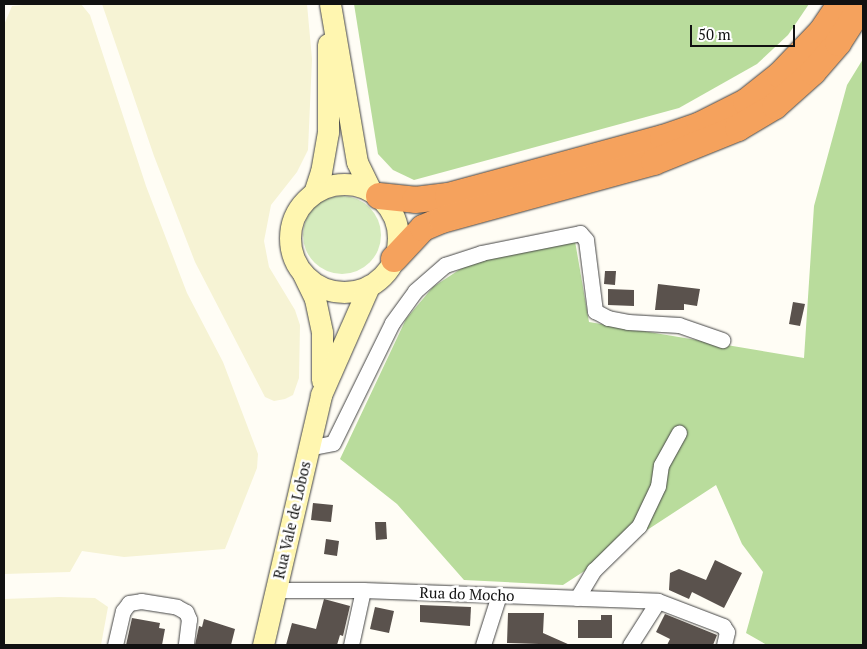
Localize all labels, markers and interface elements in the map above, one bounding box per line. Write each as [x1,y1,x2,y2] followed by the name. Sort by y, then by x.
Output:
[692,15,797,47] scale bar
[698,24,731,44] text: 50 m
[270,459,314,581] street label: Rua Vale de Lobos
[419,583,515,605] street label: Rua do Mocho

